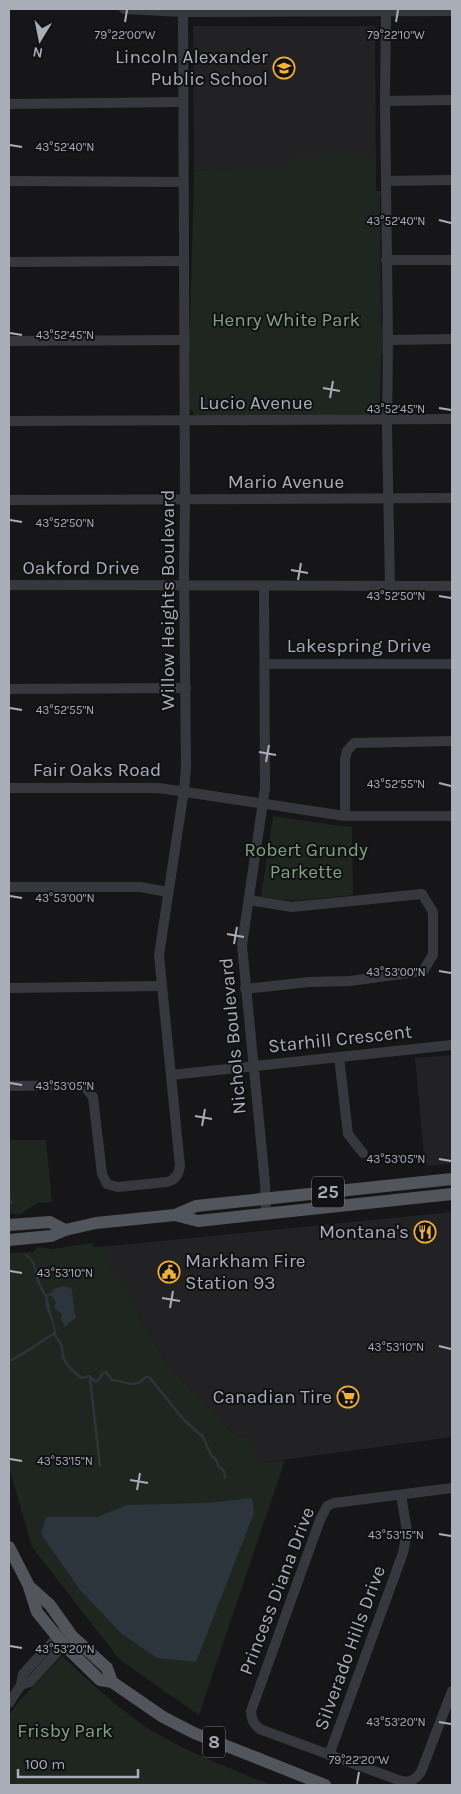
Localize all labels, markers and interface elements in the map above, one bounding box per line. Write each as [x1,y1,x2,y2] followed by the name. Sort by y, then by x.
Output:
[15,15,65,65] north arrow
[95,28,156,42] text: 79°22'00"W
[367,28,425,42] text: 79°22'10"W
[31,43,44,62] text: N
[115,46,268,90] place label: Lincoln Alexander Public School
[272,56,296,80] school or university icon: Lincoln Alexander Public School
[36,140,94,154] text: 43°52'40"N
[367,214,425,228] text: 43°52'40"N
[212,309,360,331] park label: Henry White Park
[36,328,94,342] text: 43°52'45"N
[199,392,313,414] street label: Lucio Avenue
[367,402,425,416] text: 43°52'45"N
[228,471,344,493] street label: Mario Avenue
[157,490,179,710] street label: Willow Heights Boulevard
[36,516,95,530] text: 43°52'50"N
[22,557,140,579] street label: Oakford Drive
[367,589,426,603] text: 43°52'50"N
[287,635,431,657] street label: Lakespring Drive
[36,703,94,717] text: 43°52'55"N
[33,759,161,781] street label: Fair Oaks Road
[367,777,425,791] text: 43°52'55"N
[244,839,368,883] park label: Robert Grundy Parkette
[35,891,95,905] text: 43°53'00"N
[215,957,251,1115] street label: Nichols Boulevard
[366,965,426,979] text: 43°53'00"N
[267,1020,413,1058] street label: Starhill Crescent
[35,1079,95,1093] text: 43°53'05"N
[366,1152,426,1166] text: 43°53'05"N
[312,1176,344,1208] road number: 25
[413,1220,437,1244] restaurant icon: Montana's
[319,1221,409,1243] place label: Montana's
[185,1250,306,1294] place label: Markham Fire Station 93
[157,1260,181,1284] public building icon: Markham Fire Station 93
[37,1266,93,1280] text: 43°53'10"N
[368,1340,424,1354] text: 43°53'10"N
[336,1385,360,1409] supermarket icon: Canadian Tire
[213,1386,332,1408] place label: Canadian Tire
[37,1454,93,1468] text: 43°53'15"N
[235,1504,319,1678] street label: Princess Diana Drive
[368,1528,424,1542] text: 43°53'15"N
[310,1563,390,1733] street label: Silverado Hills Drive
[35,1642,95,1656] text: 43°53'20"N
[366,1715,426,1729] text: 43°53'20"N
[17,1720,113,1742] park label: Frisby Park
[203,1726,225,1758] road number: 8
[18,1746,138,1778] scale bar
[329,1753,390,1767] text: 79°22'20"W
[25,1755,65,1773] text: 100 m

